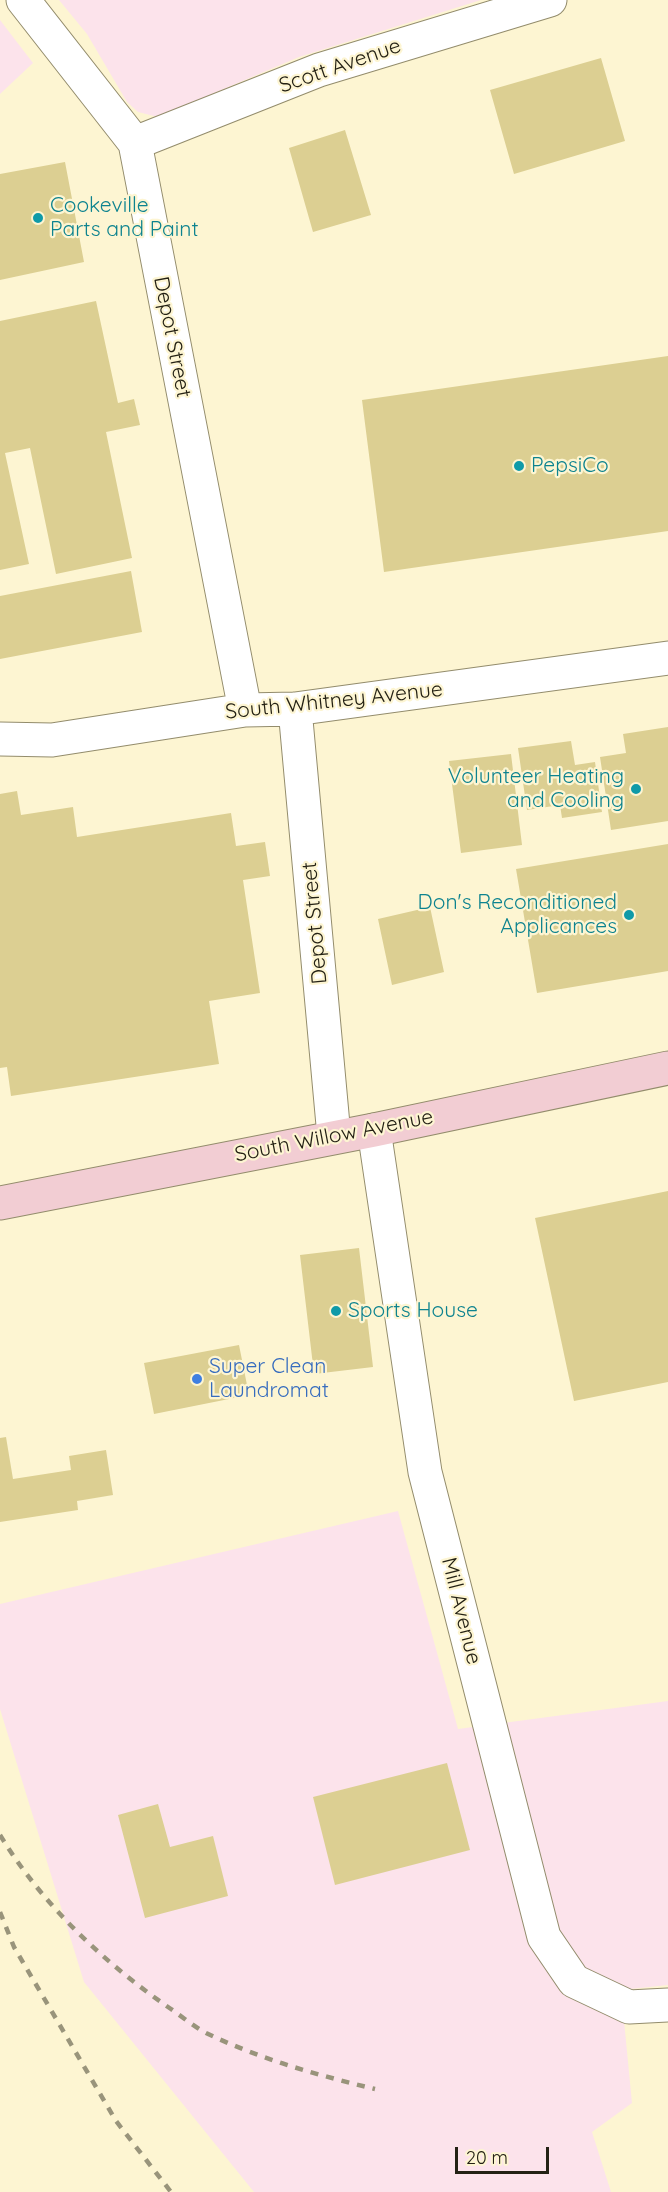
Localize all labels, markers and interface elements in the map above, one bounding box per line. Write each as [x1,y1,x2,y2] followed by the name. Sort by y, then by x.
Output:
[276,33,404,99] street label: Scott Avenue
[50,193,199,243] place label: Cookeville Parts and Paint
[31,211,45,225] marker: Cookeville Parts and Paint
[148,274,196,400] street label: Depot Street
[531,453,609,479] place label: PepsiCo
[512,459,526,473] marker: PepsiCo
[224,677,444,725] street label: South Whitney Avenue
[448,764,624,814] place label: Volunteer Heating and Cooling
[629,782,643,796] marker: Volunteer Heating and Cooling
[297,861,333,985] street label: Depot Street
[418,890,617,940] place label: Don's Reconditioned Applicances
[622,908,636,922] marker: Don's Reconditioned Applicances
[233,1104,435,1168] street label: South Willow Avenue
[348,1298,478,1324] place label: Sports House
[329,1304,343,1318] marker: Sports House
[209,1354,329,1404] place label: Super Clean Laundromat
[190,1372,204,1386] marker: Super Clean Laundromat
[436,1555,486,1667] street label: Mill Avenue
[458,2135,552,2173] scale bar
[466,2146,508,2169] text: 20 m

